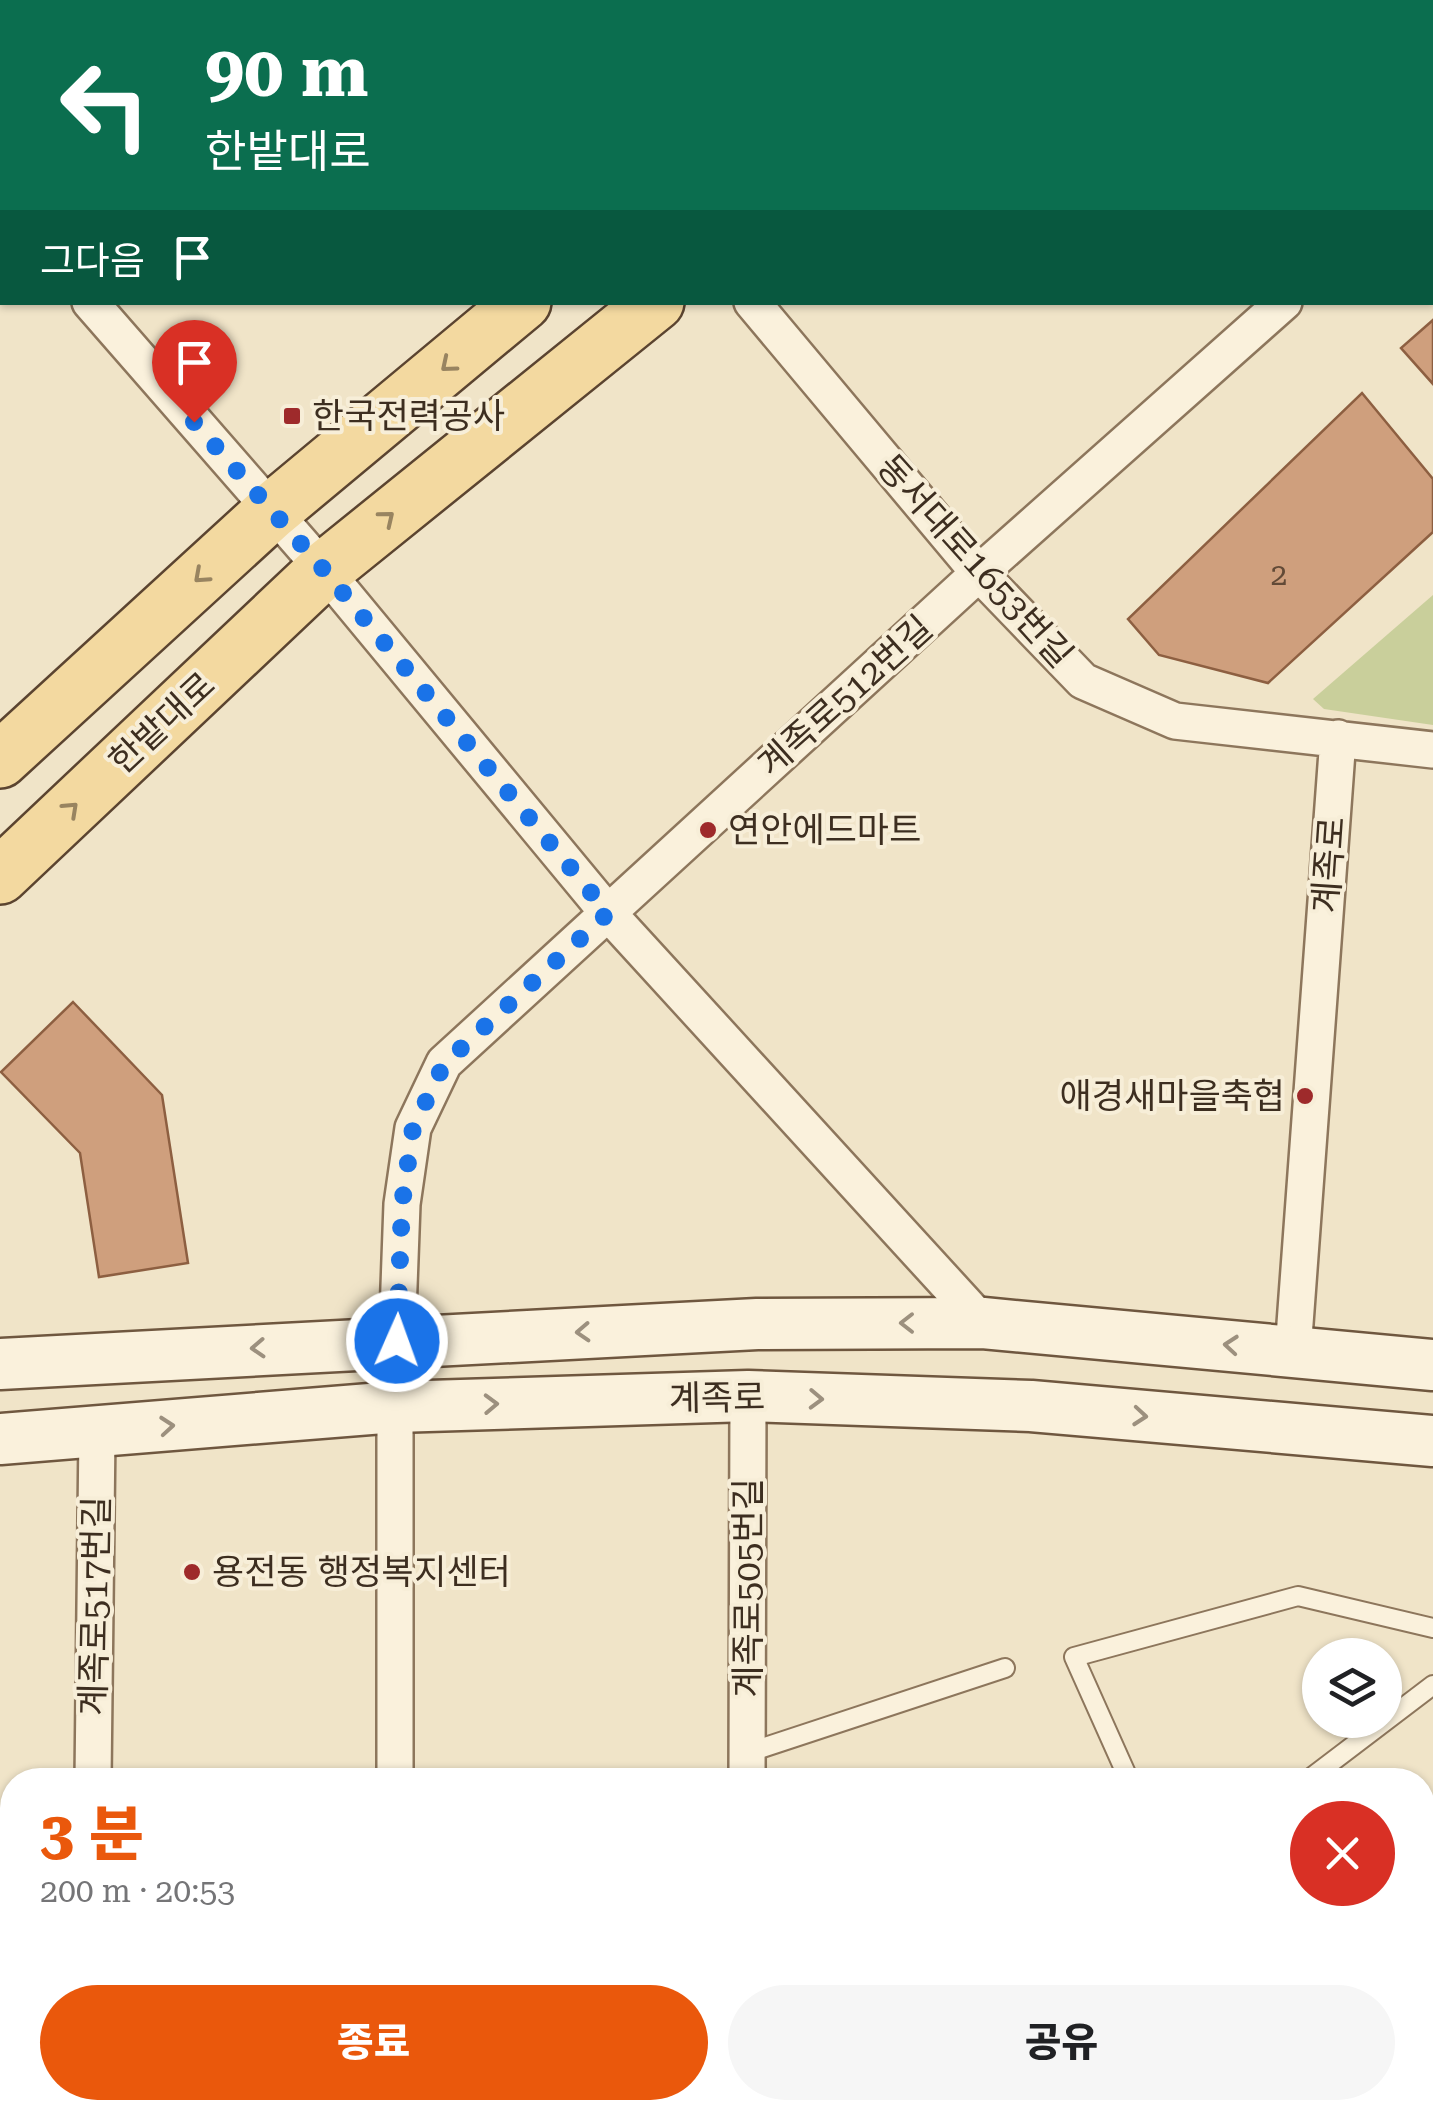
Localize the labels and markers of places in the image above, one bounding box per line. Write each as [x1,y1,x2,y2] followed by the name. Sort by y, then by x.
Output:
[152,320,237,423] pin
[312,396,505,437] place label: 한국전력공사
[281,405,303,427] marker: 한국전력공사
[728,810,921,851] place label: 연안에드마트
[697,819,719,841] marker: 연안에드마트
[1060,1076,1285,1117] place label: 애경새마을축협
[1294,1085,1316,1107] marker: 애경새마을축협
[212,1552,511,1593] place label: 용전동 행정복지센터
[181,1561,203,1583] marker: 용전동 행정복지센터

